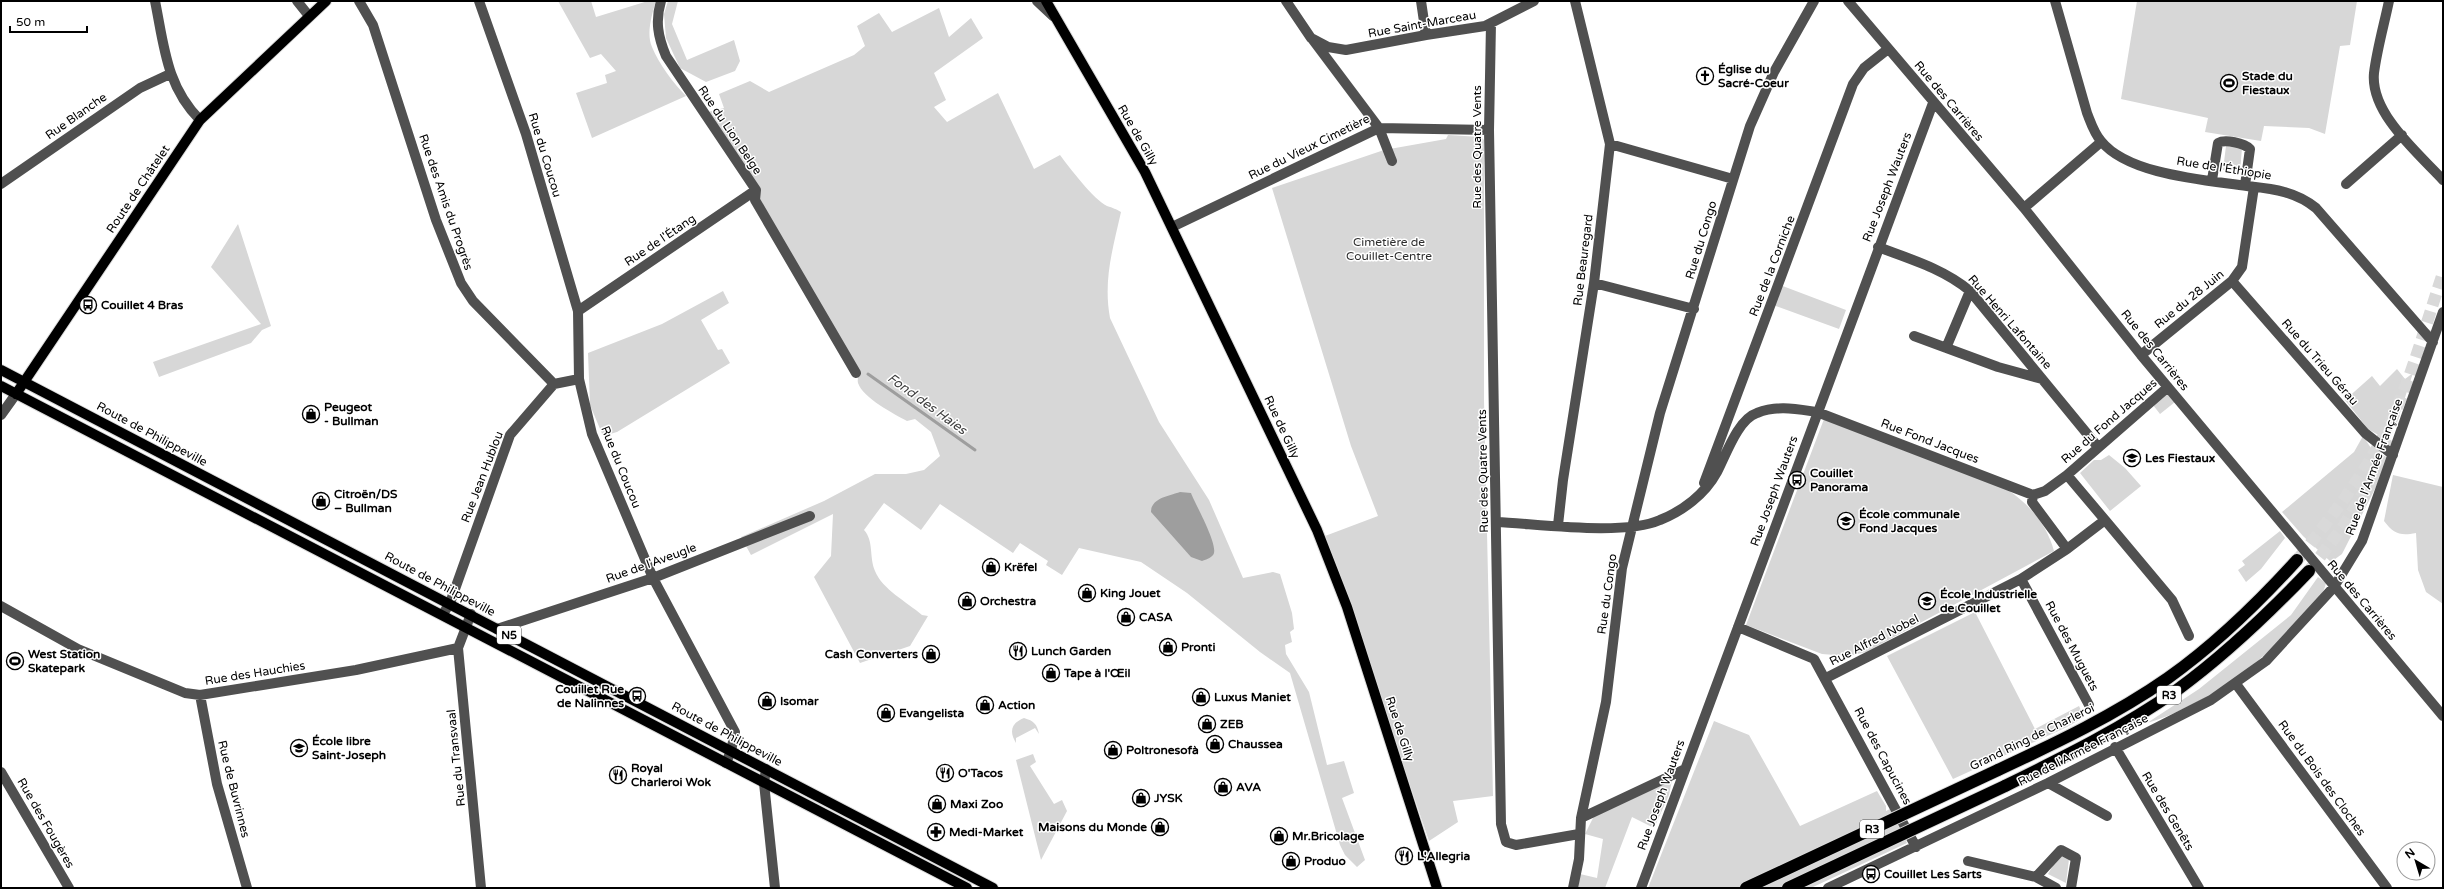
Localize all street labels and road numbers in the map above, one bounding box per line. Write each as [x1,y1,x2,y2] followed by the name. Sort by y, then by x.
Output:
[1367,8,1477,40] street label: Rue Saint-Marceau
[1911,58,1987,144] street label: Rue des Carrières
[695,83,765,177] street label: Rue du Lion Belge
[1470,85,1484,209] street label: Rue des Quatre Vents
[43,90,109,142] street label: Rue Blanche
[1115,102,1161,168] street label: Rue de Gilly
[526,111,564,199] street label: Rue du Coucou
[1246,111,1372,182] street label: Rue du Vieux Cimetière
[1860,130,1914,244] street label: Rue Joseph Wauters
[416,132,476,272] street label: Rue des Amis du Progrès
[103,142,173,236] street label: Route de Châtelet
[2176,154,2273,182] street label: Rue de l'Éthiopie
[1682,199,1720,281] street label: Rue du Congo
[622,211,698,269] street label: Rue de l'Étang
[1570,213,1596,307] street label: Rue Beauregard
[1746,213,1798,318] street label: Rue de la Corniche
[2152,267,2226,331] street label: Rue du 28 Juin
[1965,272,2055,372] street label: Rue Henri Lafontaine
[2118,307,2192,393] street label: Rue des Carrières
[2279,316,2361,408] street label: Rue du Trieu Gérau
[2058,376,2160,466] street label: Rue du Fond Jacques
[1261,393,1303,461] street label: Rue de Gilly
[2343,397,2405,537] street label: Rue de l'Armée Française
[94,399,210,469] street label: Route de Philippeville
[1475,409,1491,533] street label: Rue des Quatre Vents
[1879,416,1981,466] street label: Rue Fond Jacques
[598,424,644,510] street label: Rue du Coucou
[458,429,506,525] street label: Rue Jean Hublou
[1747,434,1801,548] street label: Rue Joseph Wauters
[604,540,698,586] street label: Rue de l'Aveugle
[382,549,498,619] street label: Route de Philippeville
[1594,553,1620,635] street label: Rue du Congo
[2324,557,2400,643] street label: Rue des Carrières
[2042,599,2102,694] street label: Rue des Muguets
[1827,611,1921,669] street label: Rue Alfred Nobel
[497,626,521,644] road number: N5
[204,658,306,688] street label: Rue des Hauchies
[2157,686,2181,704] road number: R3
[1383,695,1417,764] street label: Rue de Gilly
[669,699,785,769] street label: Route de Philippeville
[1967,701,2097,773] street label: Grand Ring de Charleroi
[1851,705,1915,807] street label: Rue des Capucines
[444,709,468,807] street label: Rue du Transvaal
[2015,711,2151,789] street label: Rue de l'Armée Française
[2275,718,2369,839] street label: Rue du Bois des Cloches
[1634,738,1688,852] street label: Rue Joseph Wauters
[215,739,253,839] street label: Rue de Buvrinnes
[2139,769,2197,853] street label: Rue des Genêts
[14,775,78,871] street label: Rue des Fougères
[1860,820,1884,838] road number: R3

